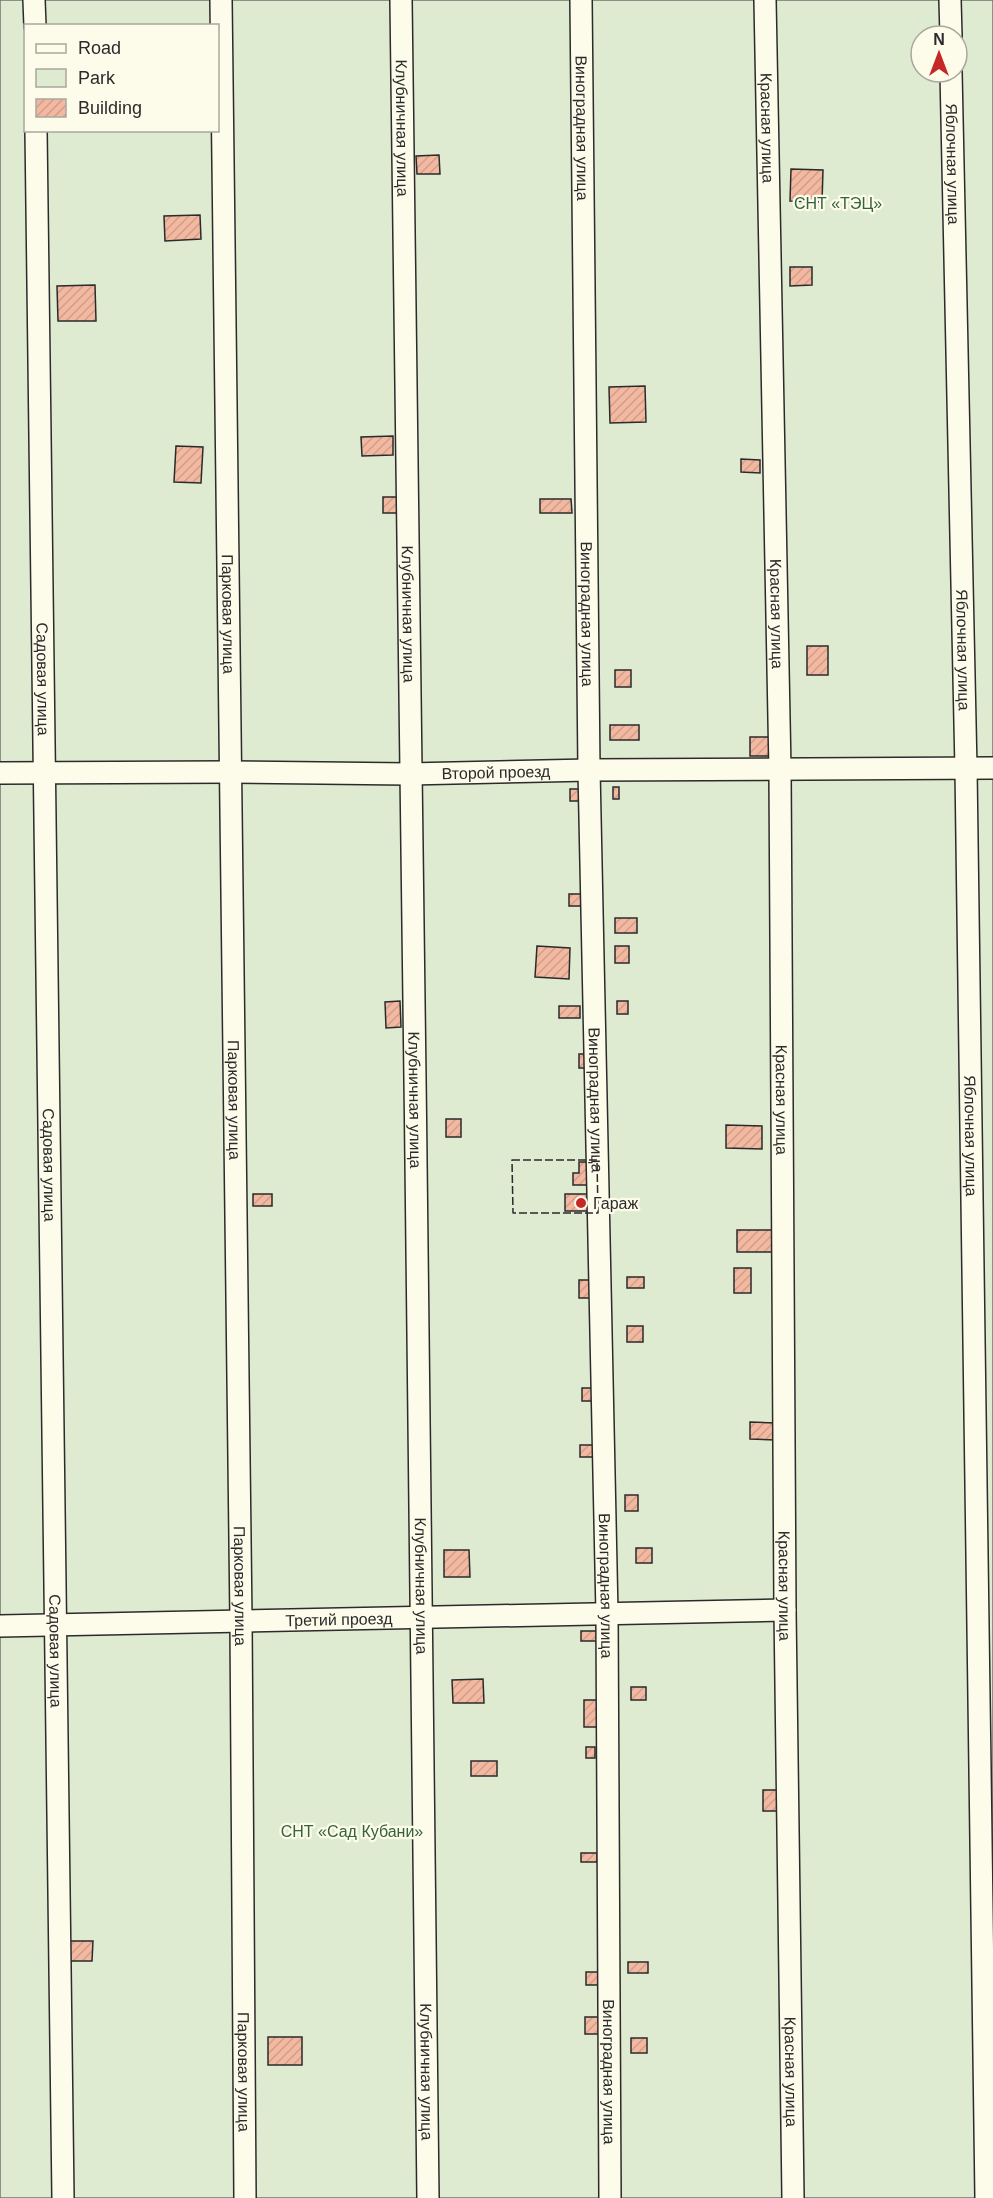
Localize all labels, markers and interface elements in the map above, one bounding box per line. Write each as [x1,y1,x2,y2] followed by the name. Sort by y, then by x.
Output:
[24,24,219,132] legend
[909,24,969,84] north arrow
[933,31,945,48] text: N
[78,38,121,58] text: Road
[573,55,592,201] street label: Виноградная улица
[393,59,412,197] street label: Клубничная улица
[78,68,116,88] text: Park
[758,73,777,183] street label: Красная улица
[78,98,142,118] text: Building
[943,103,963,225] street label: Яблочная улица
[794,195,882,212] park label: СНТ «ТЭЦ»
[578,541,597,687] street label: Виноградная улица
[399,545,418,683] street label: Клубничная улица
[219,554,238,674] street label: Парковая улица
[767,559,787,669] street label: Красная улица
[954,589,973,711] street label: Яблочная улица
[34,622,52,736] street label: Садовая улица
[441,762,551,782] street label: Второй проезд
[586,1027,606,1173] street label: Виноградная улица
[406,1031,425,1169] street label: Клубничная улица
[225,1040,244,1160] street label: Парковая улица
[773,1045,791,1155] street label: Красная улица
[962,1075,980,1197] street label: Яблочная улица
[40,1108,59,1222] street label: Садовая улица
[593,1195,638,1212] place label: Гараж
[574,1196,588,1210] marker: Гараж
[596,1513,616,1659] street label: Виноградная улица
[412,1517,431,1655] street label: Клубничная улица
[231,1526,250,1646] street label: Парковая улица
[776,1531,794,1641] street label: Красная улица
[47,1594,65,1708] street label: Садовая улица
[285,1609,393,1629] street label: Третий проезд
[281,1823,423,1840] park label: СНТ «Сад Кубани»
[600,1999,618,2145] street label: Виноградная улица
[418,2003,436,2141] street label: Клубничная улица
[235,2012,253,2132] street label: Парковая улица
[782,2017,801,2127] street label: Красная улица

